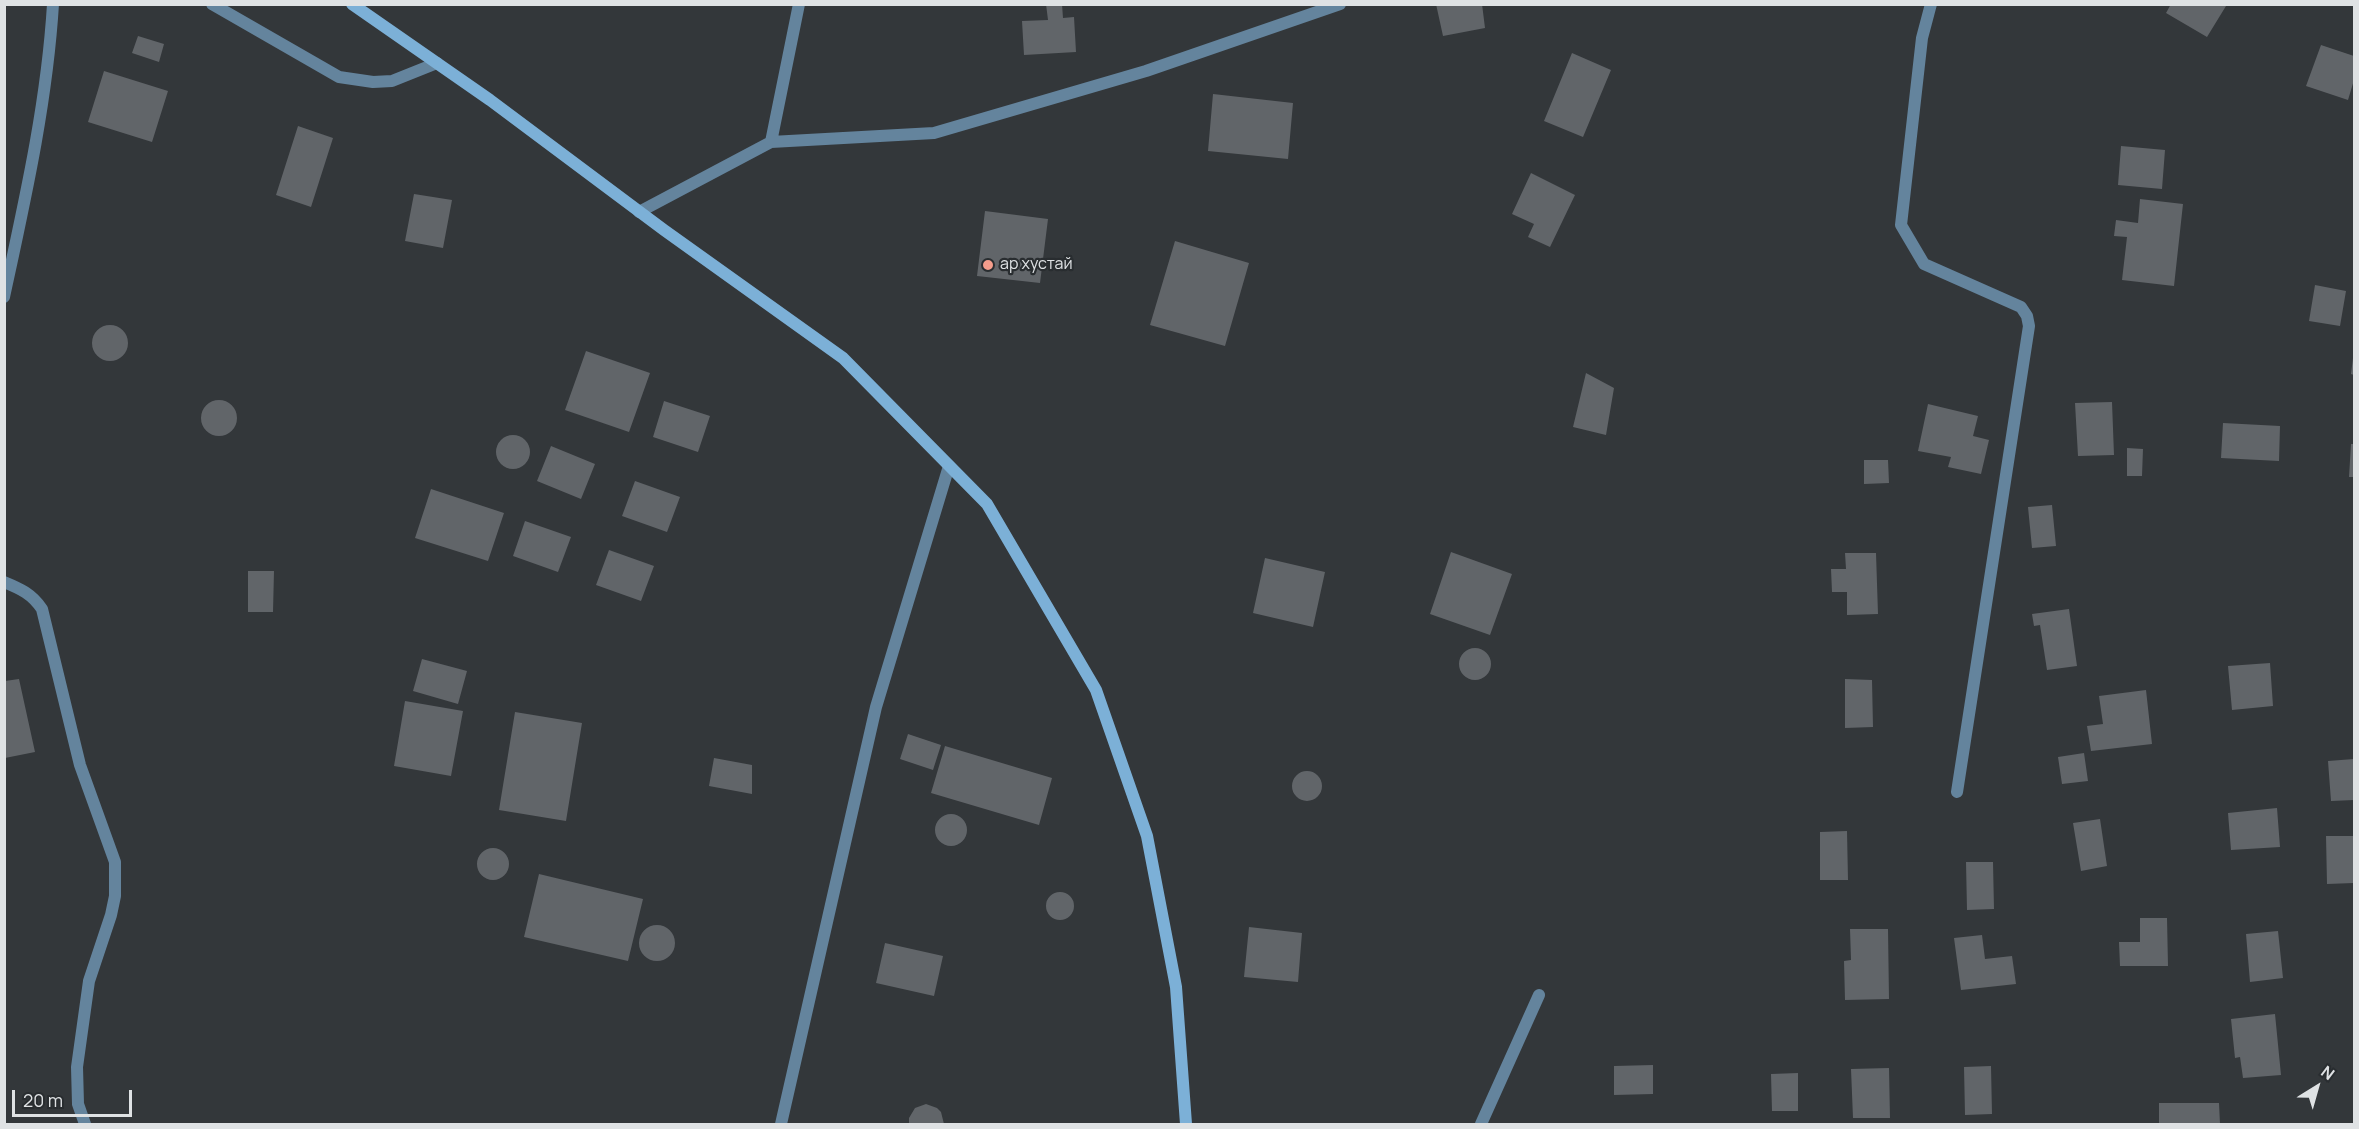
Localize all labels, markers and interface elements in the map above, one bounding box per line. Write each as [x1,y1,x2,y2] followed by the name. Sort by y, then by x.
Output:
[1000,255,1073,275] place label: ар хустай
[981,258,995,272] marker: ар хустай
[2287,1057,2347,1117] north arrow
[2317,1060,2339,1085] text: N
[15,1078,135,1116] scale bar
[23,1088,63,1112] text: 20 m

